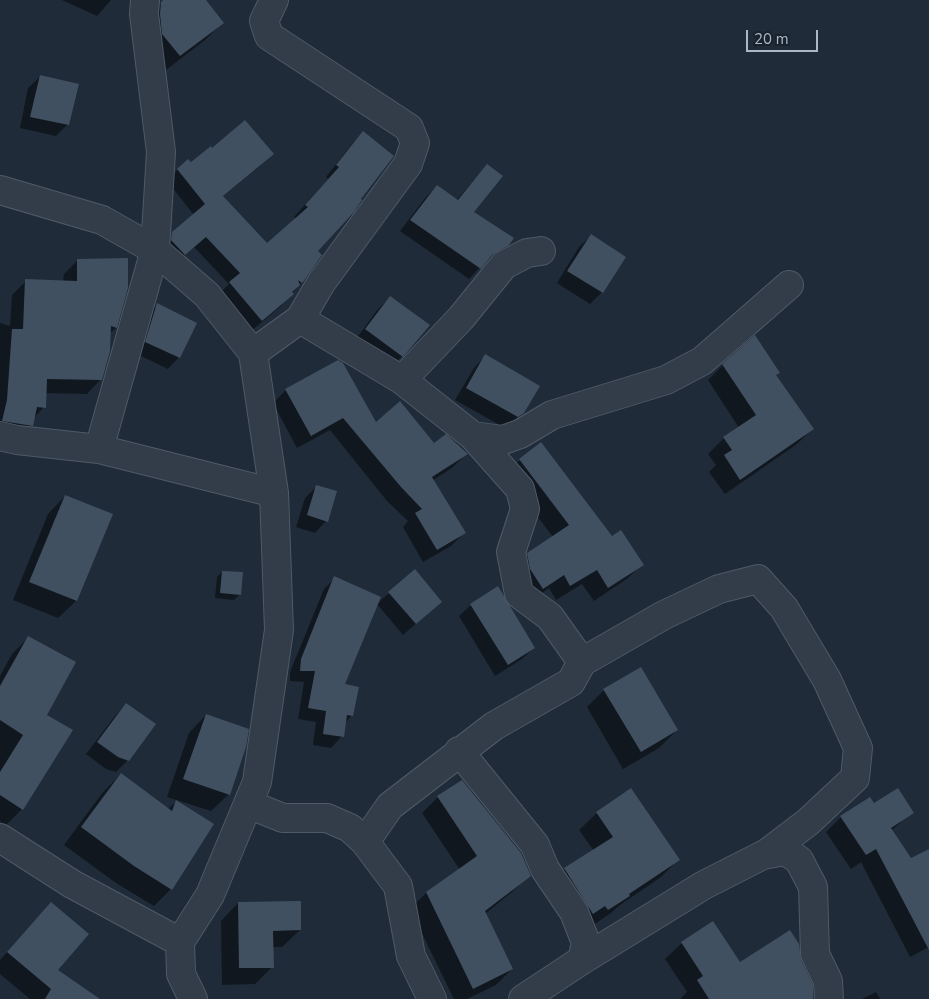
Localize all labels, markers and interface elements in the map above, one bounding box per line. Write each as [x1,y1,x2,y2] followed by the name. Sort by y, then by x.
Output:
[749,20,822,52] scale bar
[754,29,789,49] text: 20 m

